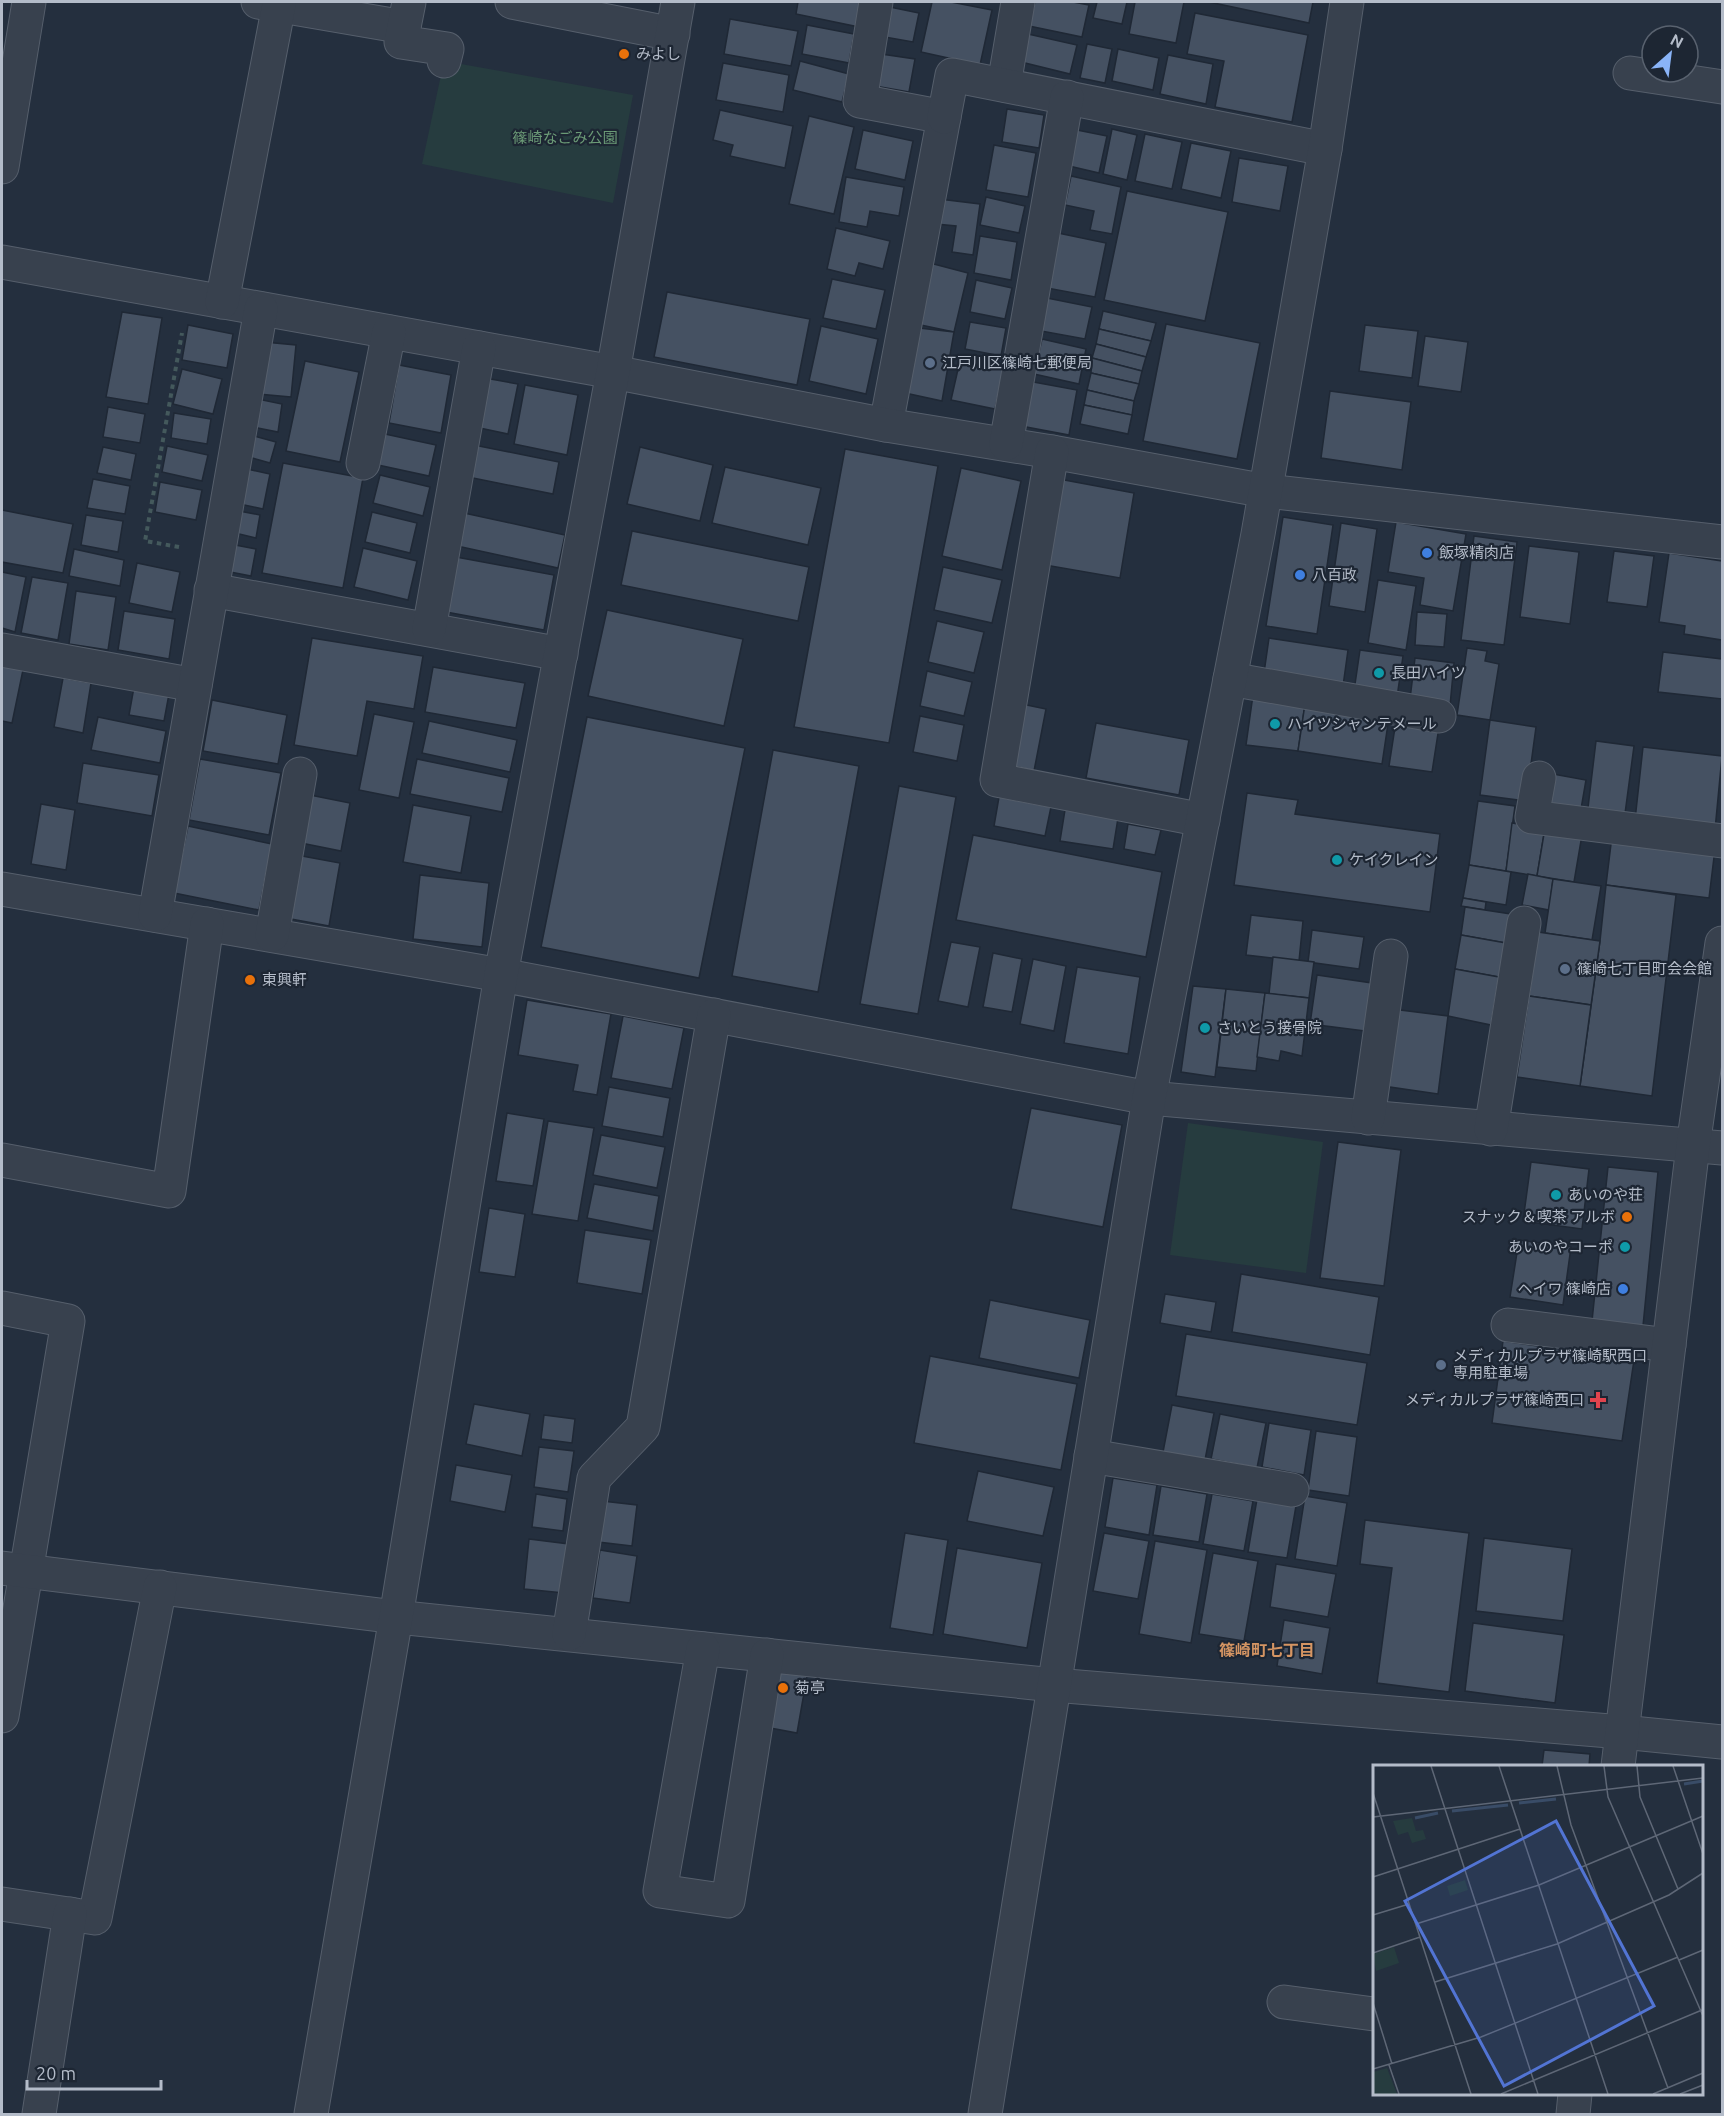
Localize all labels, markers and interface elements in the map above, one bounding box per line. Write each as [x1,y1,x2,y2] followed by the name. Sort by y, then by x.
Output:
[1640,24,1700,84] north arrow
[1668,30,1687,52] text: N
[636,45,681,62] place label: みよし
[617,47,631,61] marker: みよし
[512,129,618,146] park label: 篠崎なごみ公園
[942,354,1092,371] place label: 江戸川区篠崎七郵便局
[923,356,937,370] marker: 江戸川区篠崎七郵便局
[1439,544,1514,561] place label: 飯塚精肉店
[1420,546,1434,560] marker: 飯塚精肉店
[1312,566,1357,583] place label: 八百政
[1293,568,1307,582] marker: 八百政
[1391,664,1466,681] place label: 長田ハイツ
[1372,666,1386,680] marker: 長田ハイツ
[1287,715,1437,732] place label: ハイツシャンテメール
[1268,717,1282,731] marker: ハイツシャンテメール
[1349,851,1438,868] place label: ケイクレイン
[1330,853,1344,867] marker: ケイクレイン
[1577,960,1712,977] place label: 篠崎七丁目町会会館
[1558,962,1572,976] marker: 篠崎七丁目町会会館
[262,971,307,988] place label: 東興軒
[243,973,257,987] marker: 東興軒
[1217,1019,1322,1036] place label: さいとう接骨院
[1198,1021,1212,1035] marker: さいとう接骨院
[1568,1186,1643,1203] place label: あいのや荘
[1549,1188,1563,1202] marker: あいのや荘
[1462,1208,1615,1225] place label: スナック＆喫茶 アルボ
[1620,1210,1634,1224] marker: スナック＆喫茶 アルボ
[1508,1238,1613,1255] place label: あいのやコーポ
[1618,1240,1632,1254] marker: あいのやコーポ
[1518,1280,1611,1297] place label: ヘイワ 篠崎店
[1616,1282,1630,1296] marker: ヘイワ 篠崎店
[1453,1347,1647,1381] place label: メディカルプラザ篠崎駅西口 専用駐車場
[1434,1358,1448,1372] marker: メディカルプラザ篠崎駅西口 専用駐車場
[1405,1391,1584,1408] place label: メディカルプラザ篠崎西口
[1589,1391,1607,1409] marker: メディカルプラザ篠崎西口
[1219,1641,1315,1659] district label: 篠崎町七丁目
[795,1679,825,1696] place label: 菊亭
[776,1681,790,1695] marker: 菊亭
[1373,1765,1703,2095] inset map
[27,2053,160,2091] scale bar
[36,2063,76,2083] text: 20 m

